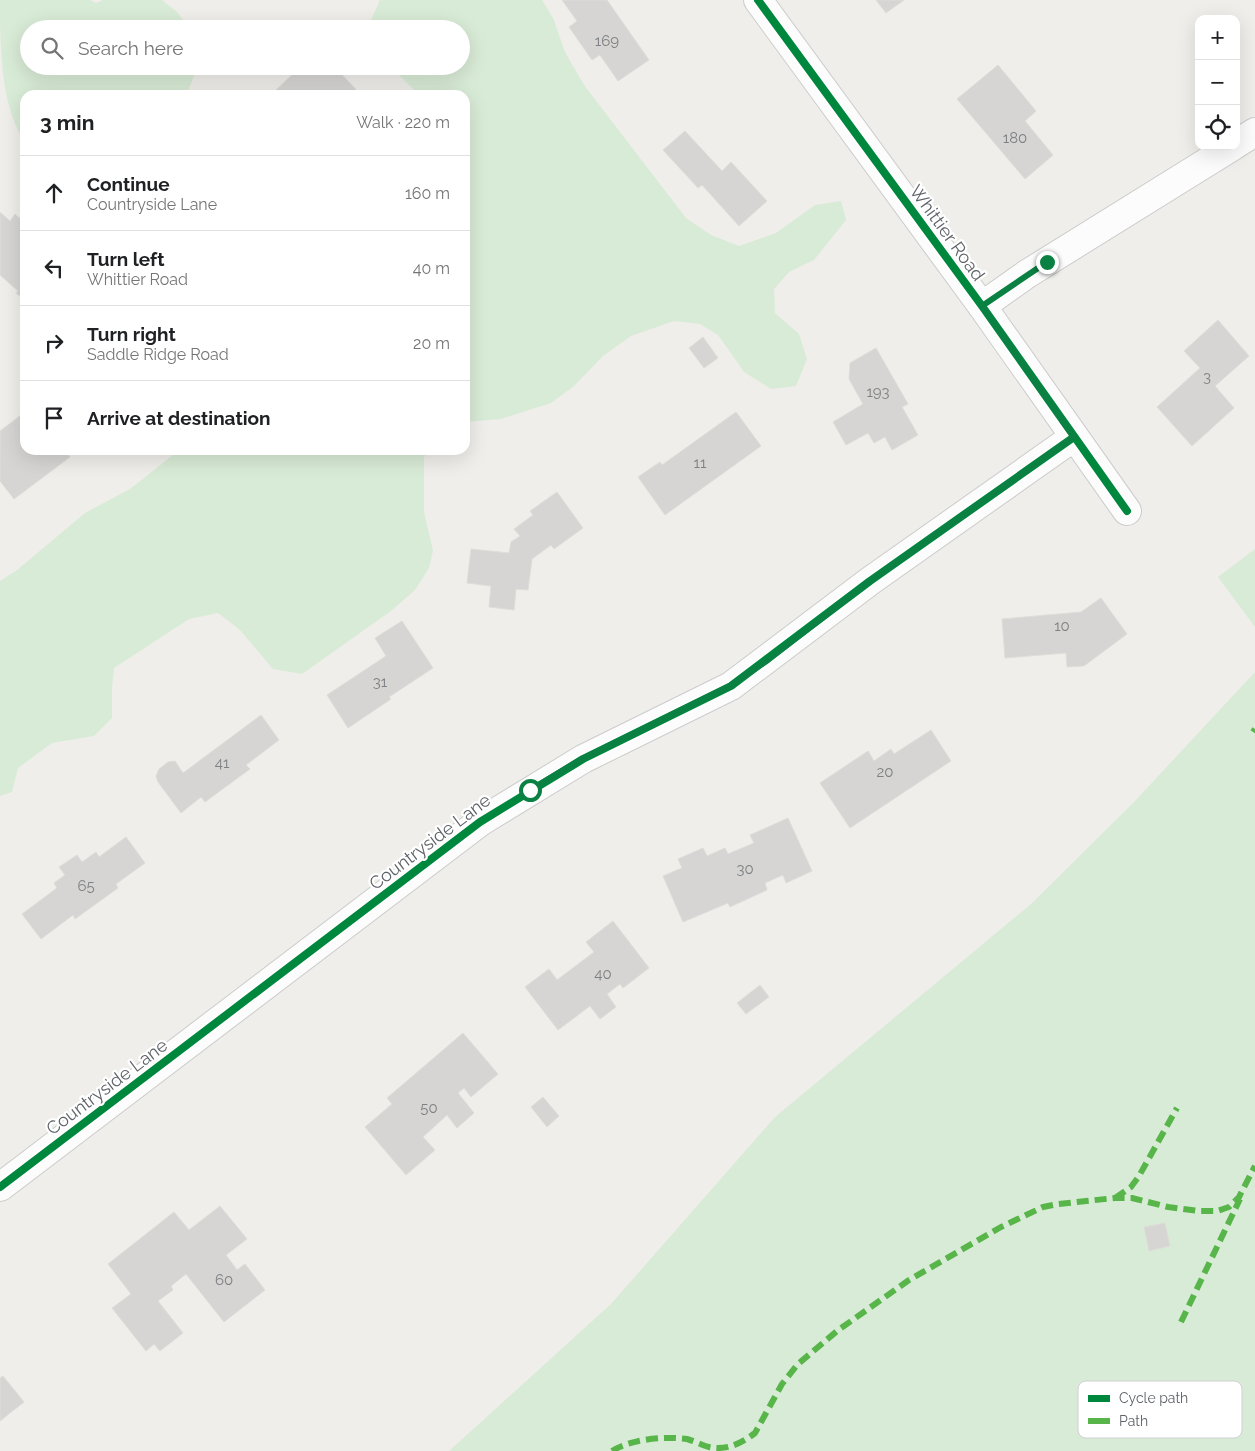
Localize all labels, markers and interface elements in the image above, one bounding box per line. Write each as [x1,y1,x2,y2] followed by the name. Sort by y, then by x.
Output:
[1195,15,1240,150] map controls
[1195,15,1240,60] button: +
[20,20,470,75] search box
[595,32,619,50] house number: 169
[38,34,66,62] icon: search
[78,37,184,59] text: Search here
[1195,60,1240,105] button: −
[1195,105,1240,150] button: locate
[40,110,94,135] text: 3 min
[356,113,450,132] text: Walk · 220 m
[1003,129,1027,147] house number: 180
[87,173,170,195] text: Continue
[40,179,68,207] icon: ahead
[906,181,989,285] street label: Whittier Road
[405,184,450,203] text: 160 m
[87,195,217,214] text: Countryside Lane
[87,248,164,270] text: Turn left
[1036,251,1059,274] route end
[40,254,68,282] icon: left
[413,259,450,278] text: 40 m
[87,270,188,289] text: Whittier Road
[87,323,176,345] text: Turn right
[40,329,68,357] icon: right
[413,334,450,353] text: 20 m
[87,345,229,364] text: Saddle Ridge Road
[1203,368,1211,386] house number: 3
[866,383,890,401] house number: 193
[40,404,68,432] icon: arrive
[87,407,271,429] text: Arrive at destination
[694,454,707,472] house number: 11
[1054,617,1070,635] house number: 10
[373,673,388,691] house number: 31
[215,754,230,772] house number: 41
[877,763,894,781] house number: 20
[519,779,542,802] route start
[365,789,495,894] street label: Countryside Lane
[736,860,754,878] house number: 30
[77,877,95,895] house number: 65
[594,965,612,983] house number: 40
[42,1034,172,1139] street label: Countryside Lane
[420,1099,438,1117] house number: 50
[215,1271,233,1289] house number: 60
[1078,1381,1242,1438] legend
[1119,1390,1188,1406] text: Cycle path
[1119,1413,1148,1429] text: Path

